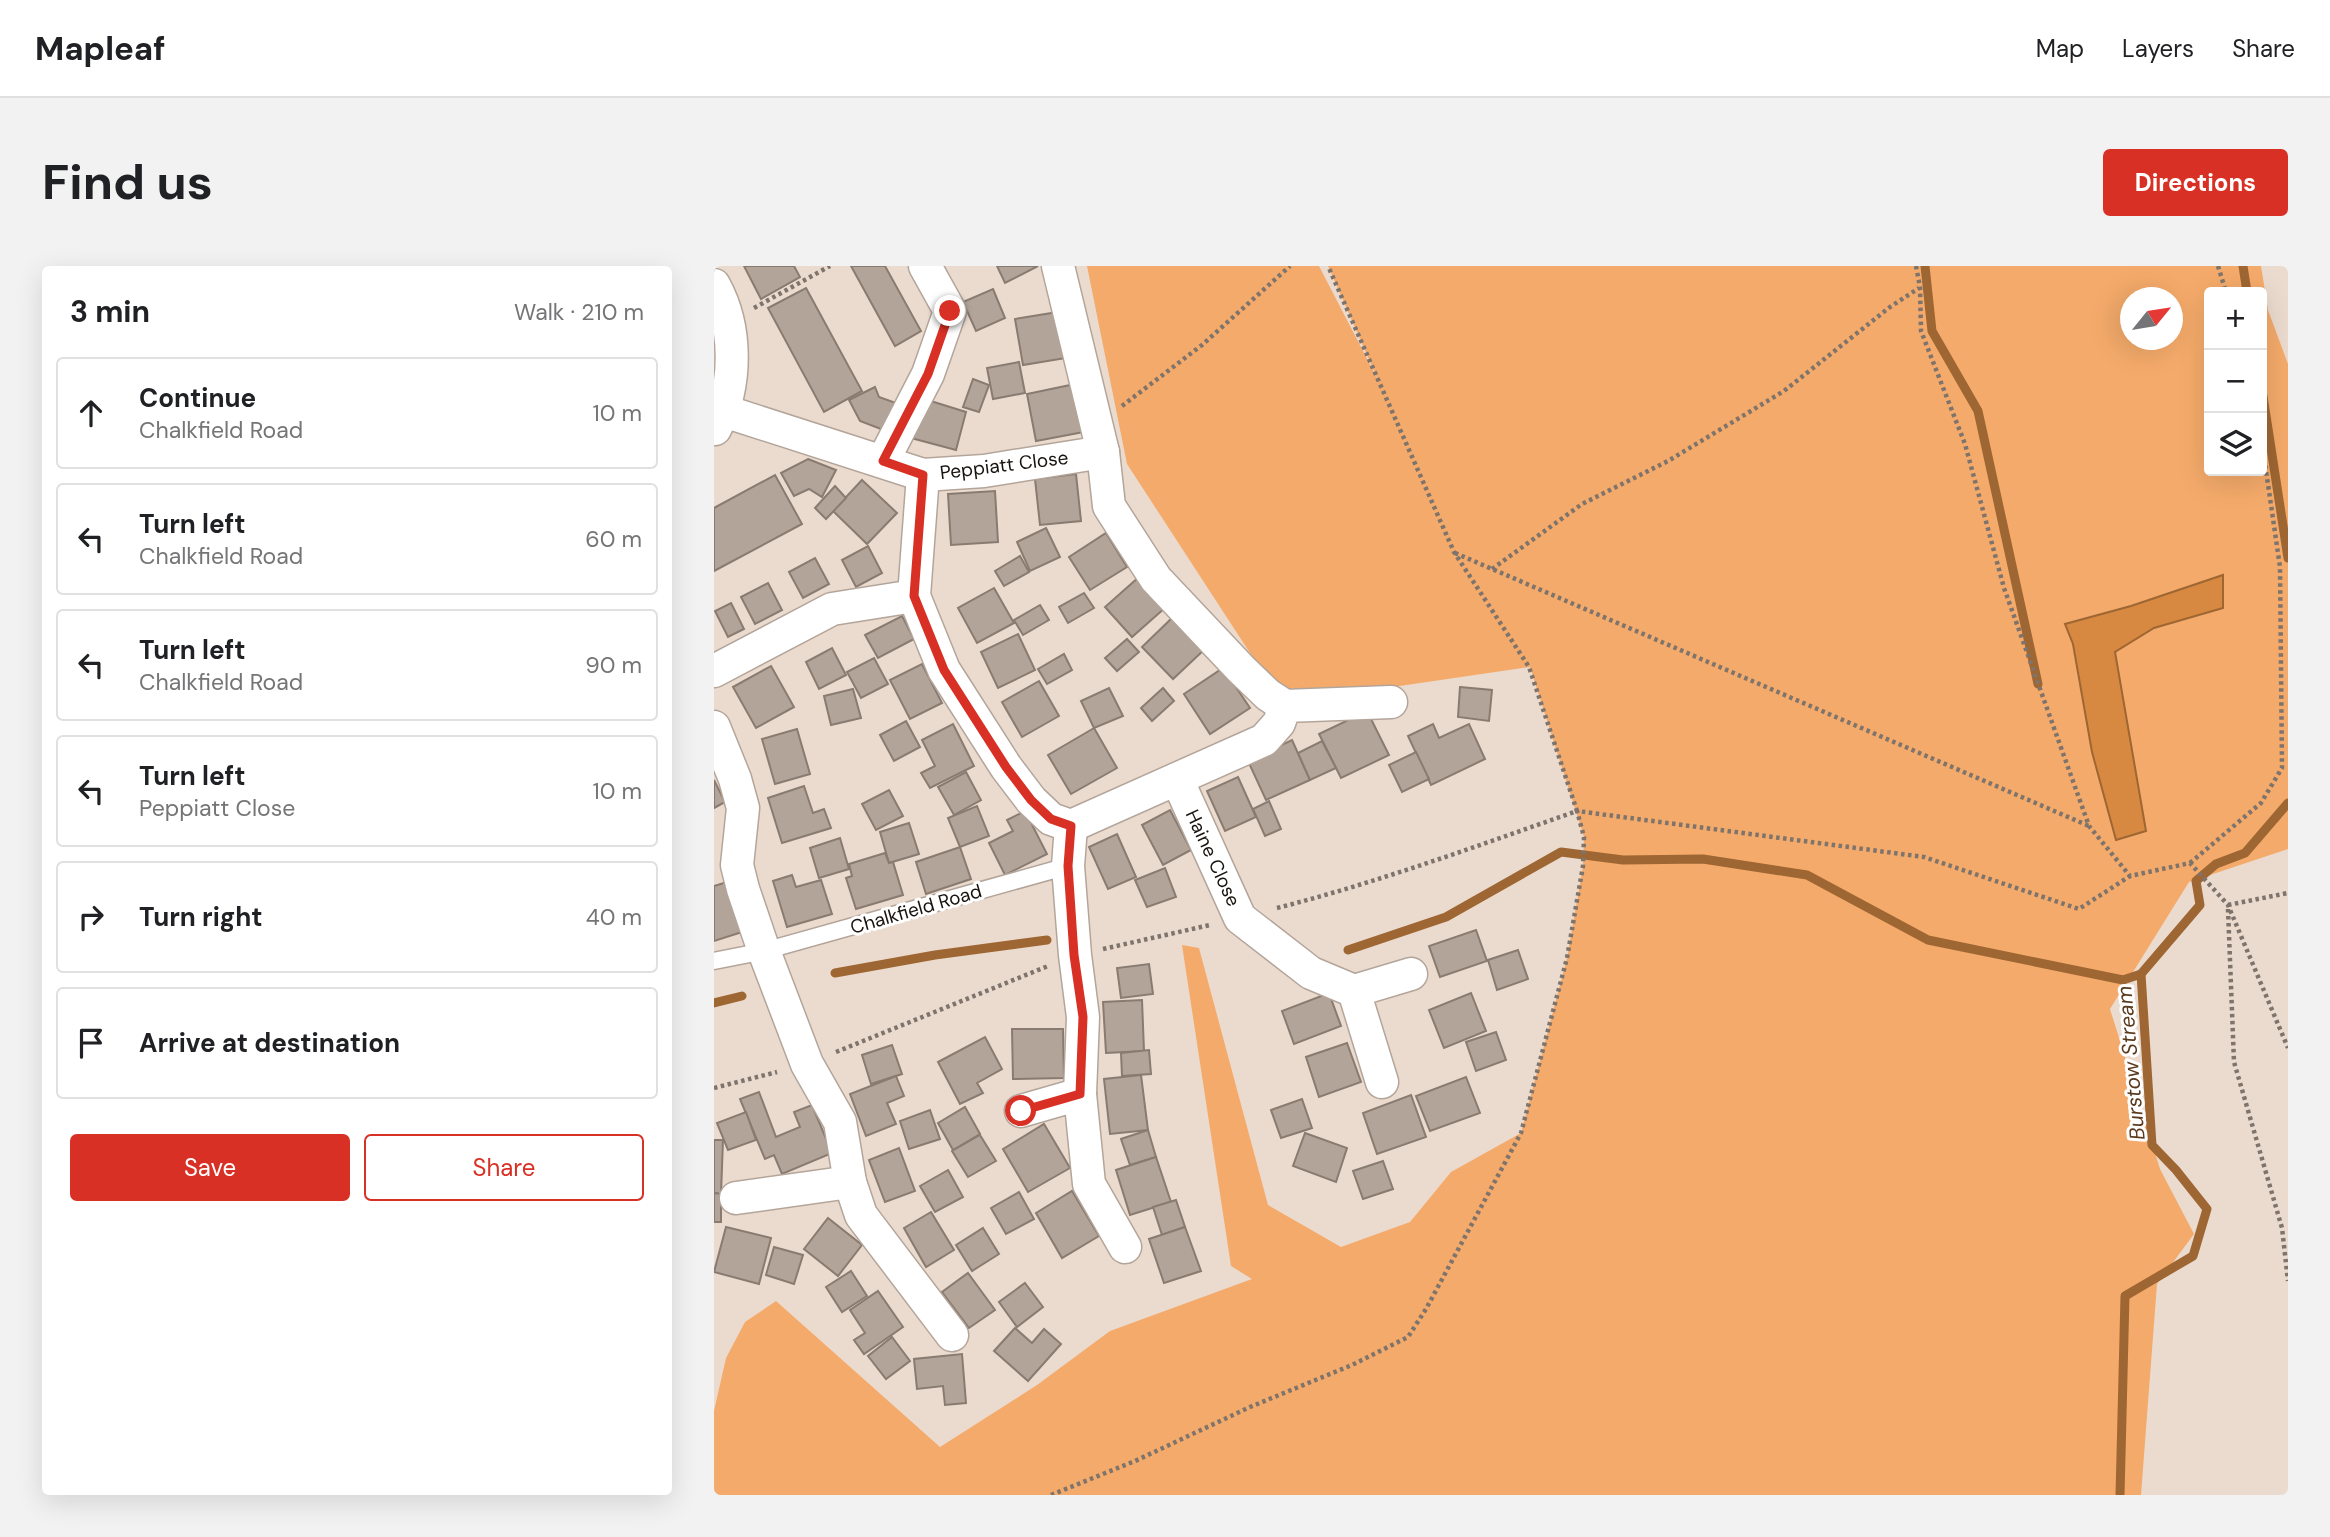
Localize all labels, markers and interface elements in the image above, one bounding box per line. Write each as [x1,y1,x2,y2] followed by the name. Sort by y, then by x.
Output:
[35,27,165,70] text: Mapleaf
[2036,33,2084,64] text: Map
[2122,33,2194,64] text: Layers
[2232,33,2295,64] text: Share
[2103,149,2288,216] button: Directions
[42,150,213,214] text: Find us
[2120,287,2183,350] north arrow
[2204,287,2267,476] map controls
[2204,287,2267,350] button: +
[70,292,150,331] text: 3 min
[934,295,965,326] route end
[514,297,644,327] text: Walk · 210 m
[2204,350,2267,413] button: −
[139,381,256,415] text: Continue
[72,394,110,432] icon: ahead
[592,398,642,428] text: 10 m
[2204,413,2267,476] button: layers
[139,415,303,445] text: Chalkfield Road
[938,445,1070,485] street label: Peppiatt Close
[139,507,246,541] text: Turn left
[72,520,110,558] icon: left
[585,524,642,554] text: 60 m
[139,541,303,571] text: Chalkfield Road
[139,633,246,667] text: Turn left
[72,646,110,684] icon: left
[585,650,642,680] text: 90 m
[139,667,303,697] text: Chalkfield Road
[139,759,246,793] text: Turn left
[72,772,110,810] icon: left
[592,776,642,806] text: 10 m
[139,793,295,823] text: Peppiatt Close
[1180,806,1246,910] street label: Haine Close
[847,878,985,940] street label: Chalkfield Road
[72,898,110,936] icon: right
[139,900,263,934] text: Turn right
[586,902,642,932] text: 40 m
[2110,985,2152,1141] water label: Burstow Stream
[72,1024,110,1062] icon: arrive
[139,1026,400,1060] text: Arrive at destination
[1005,1095,1036,1126] route start
[70,1134,350,1201] button: Save
[364,1134,644,1201] button: Share

